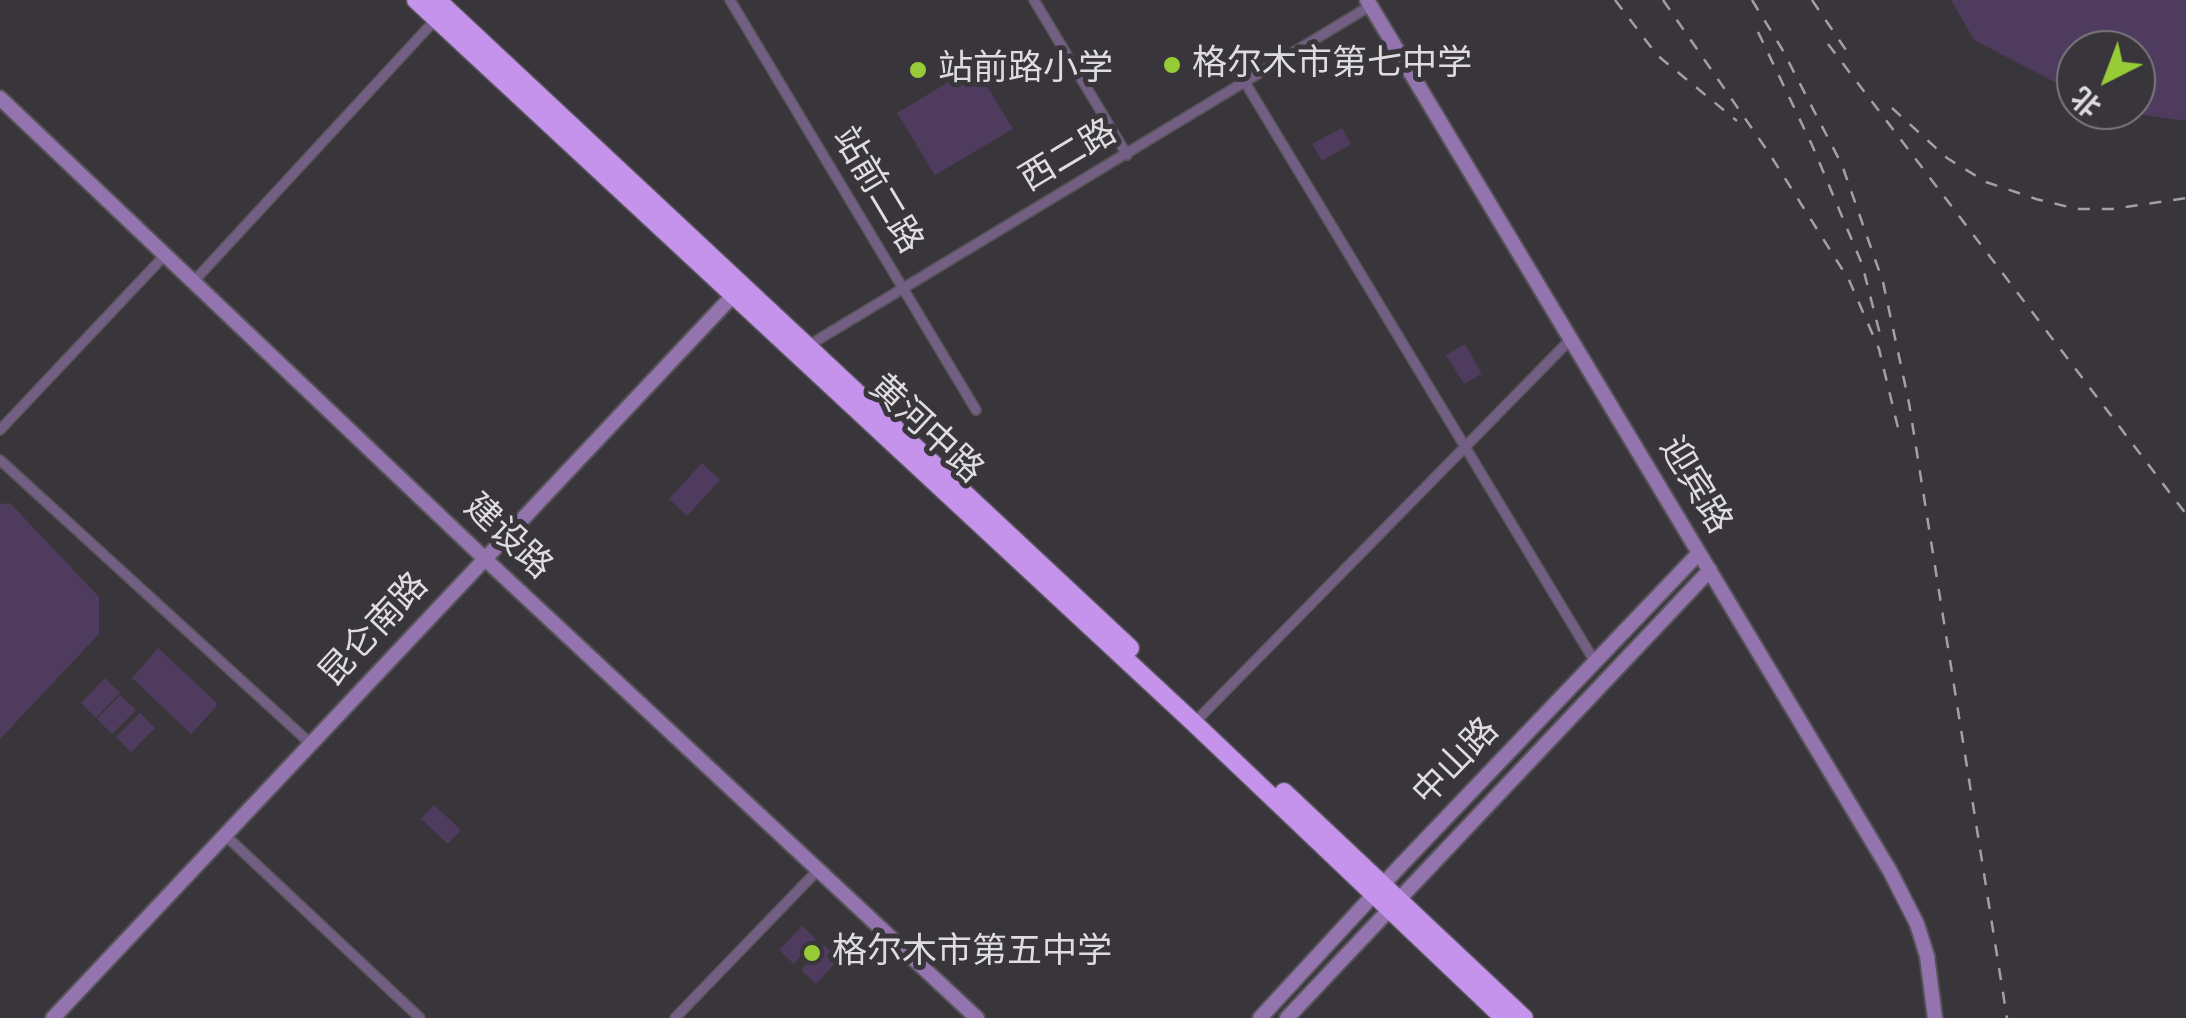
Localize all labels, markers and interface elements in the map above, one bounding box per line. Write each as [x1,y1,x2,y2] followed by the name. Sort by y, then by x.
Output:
[2056,30,2156,130] north arrow
[1192,44,1472,86] place label: 格尔木市第七中学
[938,49,1113,91] place label: 站前路小学
[1161,54,1183,76] marker: 格尔木市第七中学
[907,59,929,81] marker: 站前路小学
[2065,80,2108,123] text: 北
[1013,112,1125,202] street label: 西二路
[822,120,930,262] street label: 站前二路
[859,367,991,493] street label: 黄河中路
[1649,430,1739,542] street label: 迎宾路
[454,487,560,589] street label: 建设路
[312,565,438,697] street label: 昆仑南路
[1405,711,1509,815] street label: 中山路
[832,932,1112,974] place label: 格尔木市第五中学
[801,942,823,964] marker: 格尔木市第五中学

